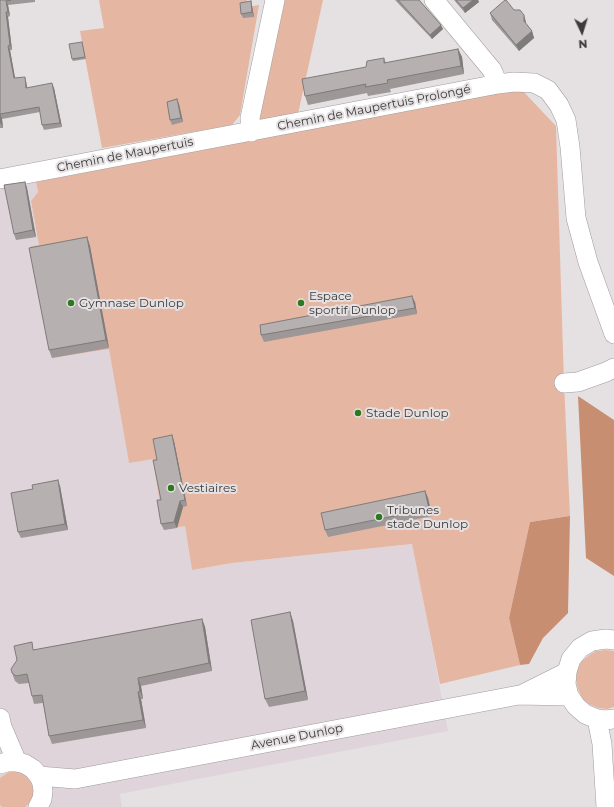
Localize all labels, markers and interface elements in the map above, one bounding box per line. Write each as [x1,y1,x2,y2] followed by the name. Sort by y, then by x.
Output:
[562,12,602,52] north arrow
[578,37,588,51] text: N
[276,82,472,134] street label: Chemin de Maupertuis Prolongé
[56,135,194,175] street label: Chemin de Maupertuis
[309,289,396,317] place label: Espace sportif Dunlop
[79,296,184,310] place label: Gymnase Dunlop
[66,298,76,308] marker: Gymnase Dunlop
[296,298,306,308] marker: Espace sportif Dunlop
[366,406,449,420] place label: Stade Dunlop
[353,408,363,418] marker: Stade Dunlop
[179,481,236,495] place label: Vestiaires
[166,483,176,493] marker: Vestiaires
[387,503,468,531] place label: Tribunes stade Dunlop
[374,512,384,522] marker: Tribunes stade Dunlop
[250,721,344,753] street label: Avenue Dunlop

